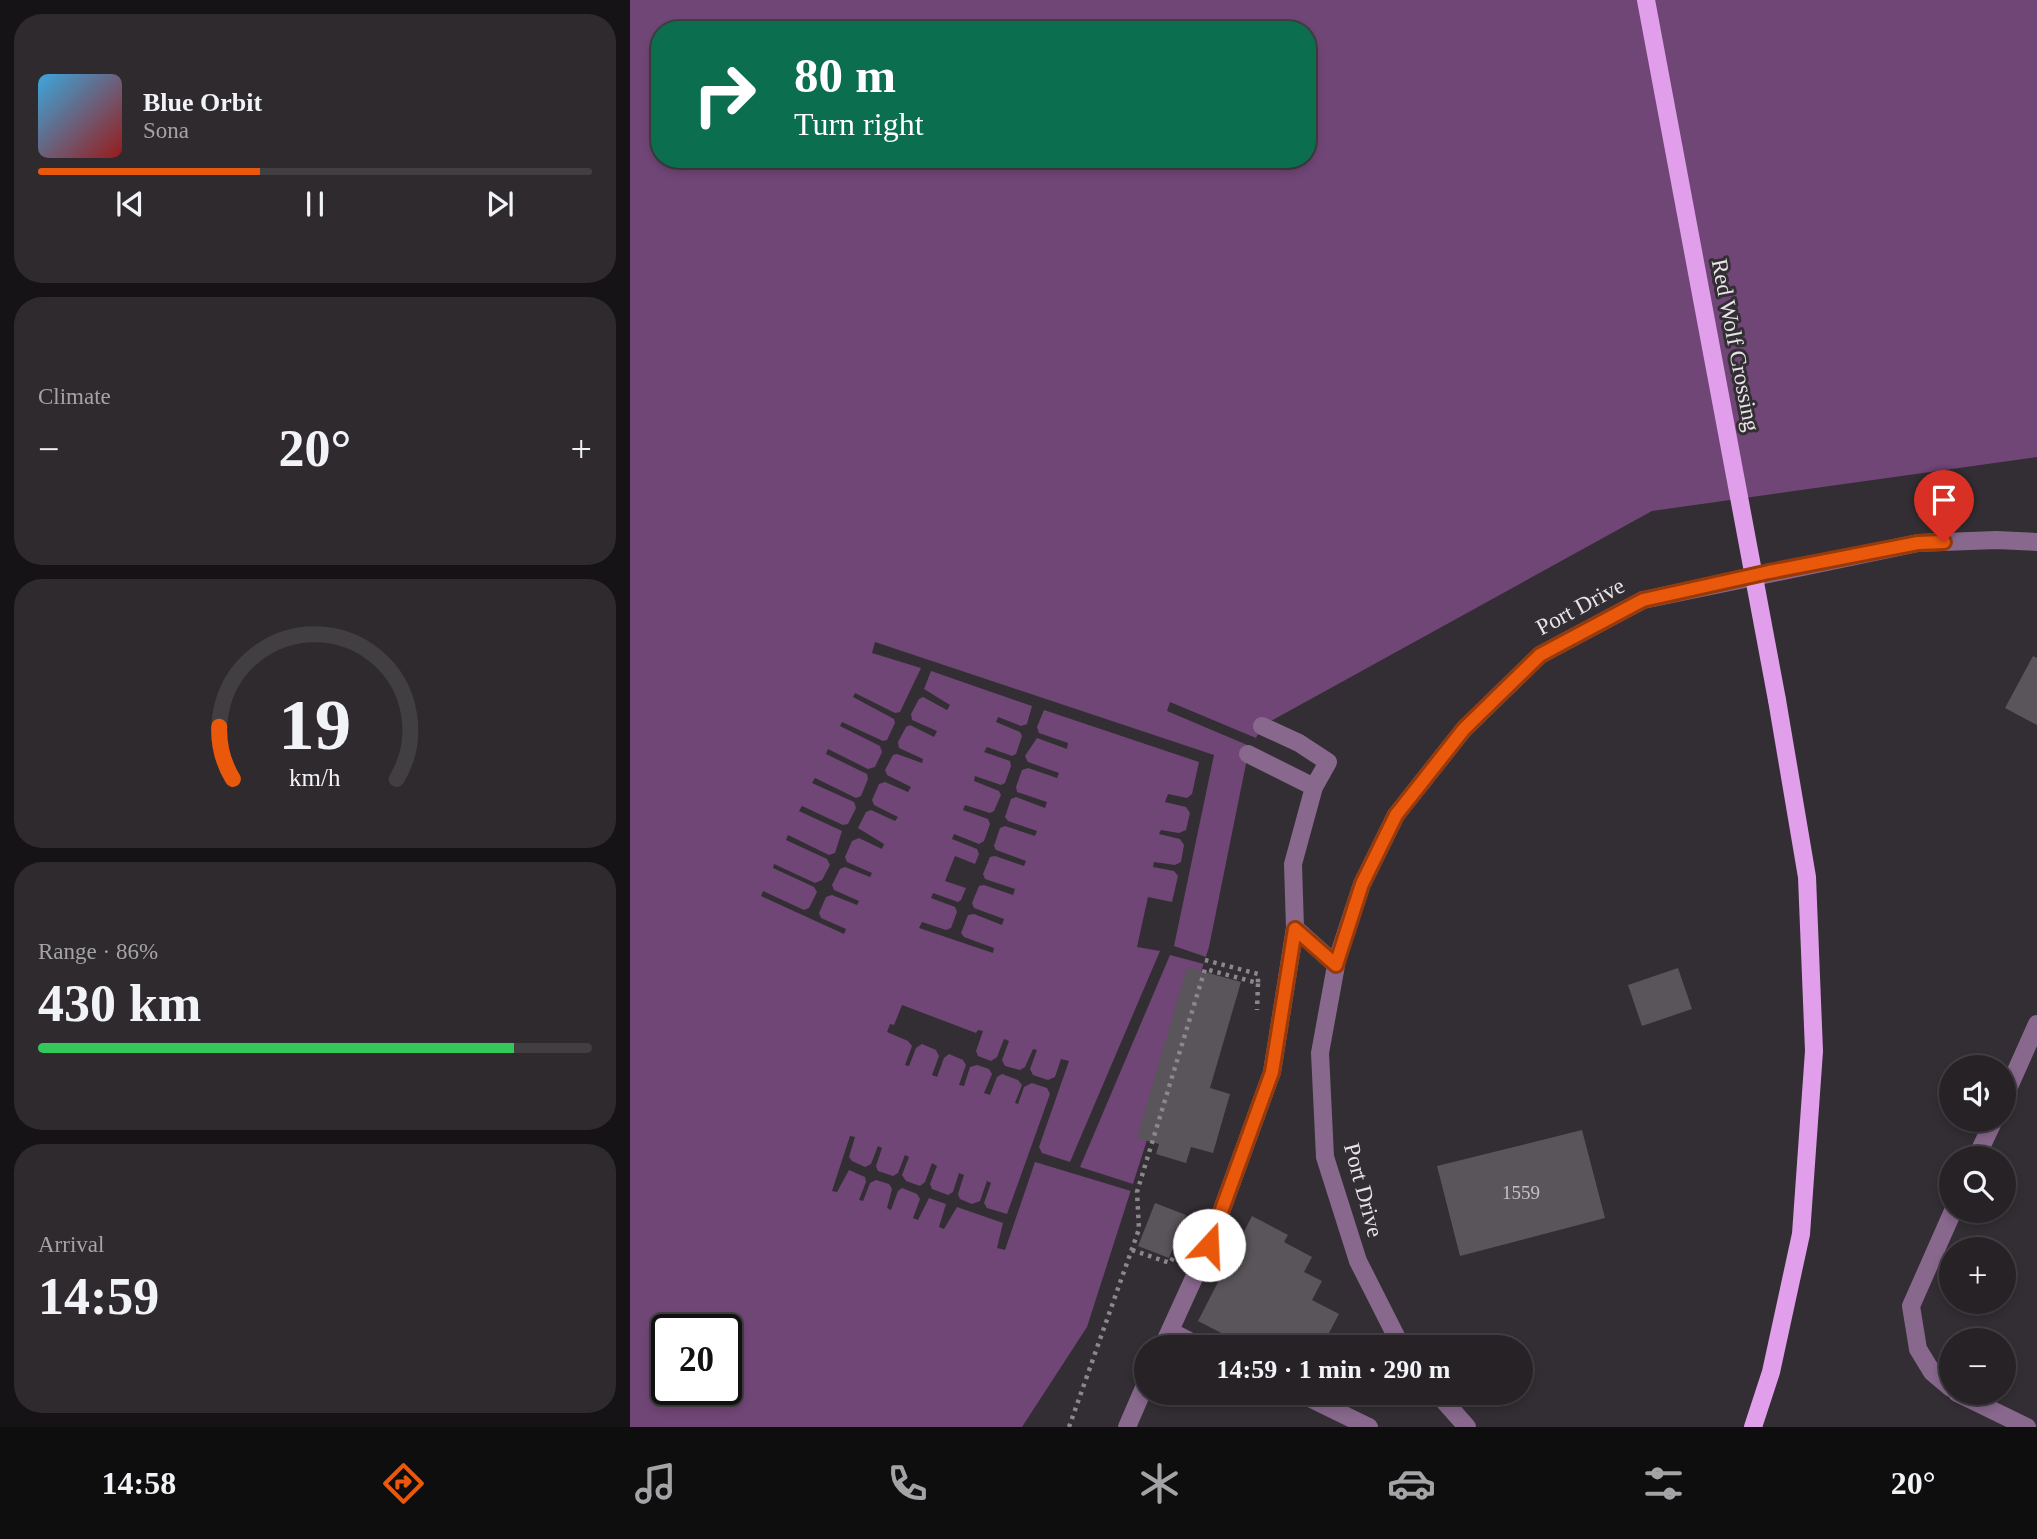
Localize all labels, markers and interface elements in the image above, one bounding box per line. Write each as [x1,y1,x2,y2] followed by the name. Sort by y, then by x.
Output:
[794,48,896,103] text: 80 m
[679,49,770,140] icon: right
[143,88,262,117] text: Blue Orbit
[794,106,924,142] text: Turn right
[143,118,189,143] text: Sona
[111,185,149,223] icon: previous
[296,185,334,223] icon: pause
[481,185,519,223] icon: next
[1707,257,1765,434] street label: Red Wolf Crossing
[38,384,111,409] text: Climate
[279,420,351,477] text: 20°
[38,428,59,470] text: −
[571,428,592,470] text: +
[1914,470,1974,542] pin
[1925,481,1963,519] icon: arrive
[1532,573,1629,640] street label: Port Drive
[279,685,351,766] text: 19
[289,764,341,791] text: km/h
[38,939,158,964] text: Range · 86%
[38,975,201,1032] text: 430 km
[1939,1055,2016,1405] map controls
[1939,1055,2016,1132] button: sound
[1339,1140,1388,1240] street label: Port Drive
[1939,1146,2016,1223] button: search
[1502,1182,1540,1203] house number: 1559
[1172,1208,1246,1282] position arrow
[38,1232,104,1257] text: Arrival
[1939,1237,2016,1314] button: +
[38,1268,159,1325] text: 14:59
[651,1314,742,1405] speed limit sign: 20
[1939,1328,2016,1405] button: −
[1217,1355,1451,1384] text: 14:59 · 1 min · 290 m
[379,1459,428,1508] icon: directions
[631,1459,680,1508] icon: music
[883,1459,932,1508] icon: phone
[1135,1459,1184,1508] icon: climate
[1387,1459,1436,1508] icon: car
[1639,1459,1688,1508] icon: filters
[101,1465,176,1501] text: 14:58
[1891,1465,1935,1501] text: 20°

